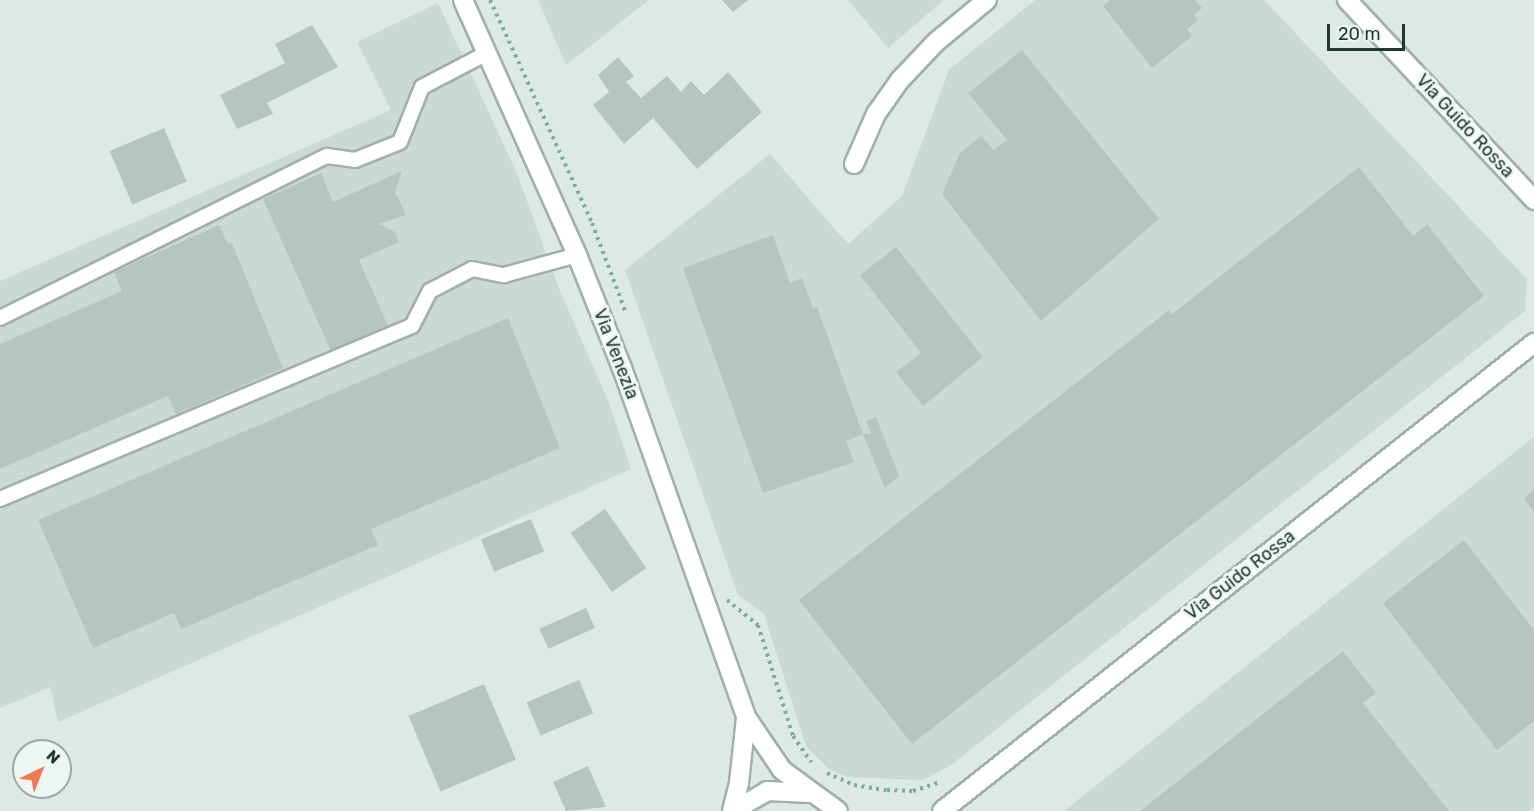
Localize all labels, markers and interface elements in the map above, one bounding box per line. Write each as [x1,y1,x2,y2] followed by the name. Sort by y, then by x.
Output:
[1330,12,1408,50] scale bar
[1338,23,1380,45] text: 20 m
[1412,70,1518,182] street label: Via Guido Rossa
[589,305,643,403] street label: Via Venezia
[1181,525,1299,625] street label: Via Guido Rossa
[12,739,72,799] north arrow
[43,746,64,768] text: N

